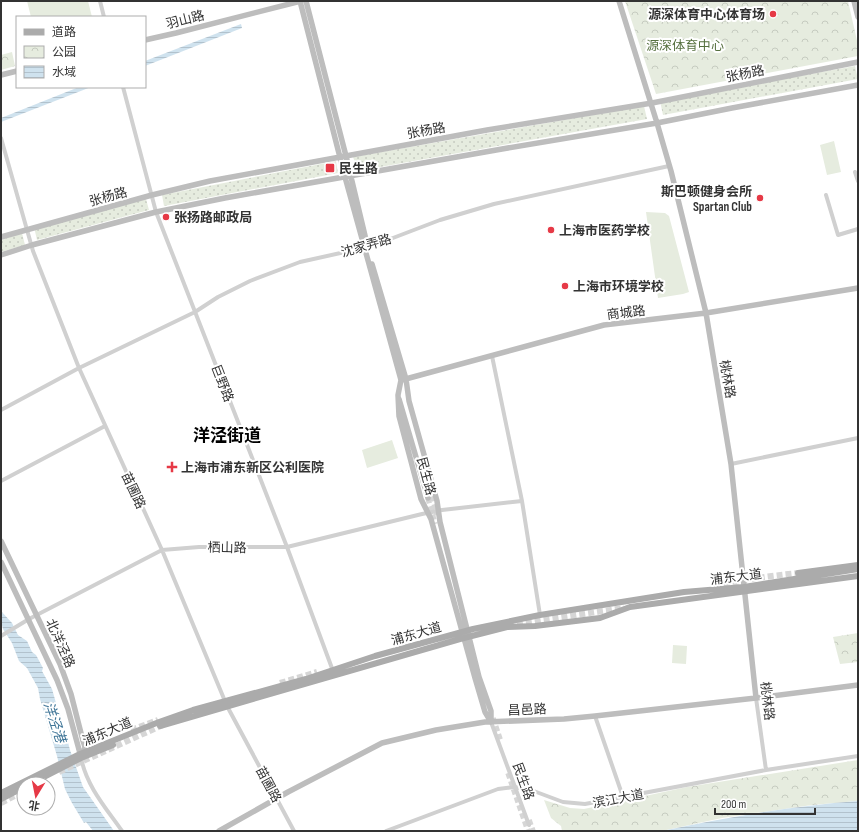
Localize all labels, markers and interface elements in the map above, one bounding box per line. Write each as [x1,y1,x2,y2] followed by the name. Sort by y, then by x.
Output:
[164,7,206,32] street label: 羽山路
[648,7,765,23] place label: 源深体育中心体育场
[768,9,778,19] marker: 源深体育中心体育场
[16,16,146,88] legend
[52,25,76,40] text: 道路
[646,38,724,54] park label: 源深体育中心
[52,45,76,60] text: 公园
[725,62,766,86] street label: 张杨路
[52,65,76,80] text: 水域
[406,120,447,142] street label: 张杨路
[339,161,378,177] place label: 民生路
[324,162,336,174] marker: 民生路
[87,184,129,210] street label: 张杨路
[661,184,752,215] place label: 斯巴顿健身会所 Spartan Club
[755,193,765,203] marker: 斯巴顿健身会所 Spartan Club
[174,210,252,226] place label: 张扬路邮政局
[161,212,171,222] marker: 张扬路邮政局
[559,223,650,239] place label: 上海市医药学校
[546,225,556,235] marker: 上海市医药学校
[339,231,393,261] street label: 沈家弄路
[573,279,664,295] place label: 上海市环境学校
[560,281,570,291] marker: 上海市环境学校
[606,303,646,323] street label: 商城路
[716,359,738,400] street label: 桃林路
[208,362,237,404] street label: 巨野路
[193,426,261,446] district label: 洋泾街道
[413,455,439,497] street label: 民生路
[181,460,324,476] place label: 上海市浦东新区公利医院
[166,461,178,473] marker: 上海市浦东新区公利医院
[118,469,149,511] street label: 苗圃路
[207,540,247,556] street label: 栖山路
[709,566,763,588] street label: 浦东大道
[42,616,78,670] street label: 北洋泾路
[389,619,443,649] street label: 浦东大道
[757,681,777,721] street label: 桃林路
[40,700,70,747] water label: 洋泾港
[507,701,547,719] street label: 昌邑路
[80,714,134,749] street label: 浦东大道
[509,760,537,802] street label: 民生路
[252,763,284,805] street label: 苗圃路
[16,776,56,816] north arrow
[591,786,645,812] street label: 滨江大道
[715,790,815,816] scale bar
[721,797,747,812] text: 200 m
[28,798,41,813] text: 北

